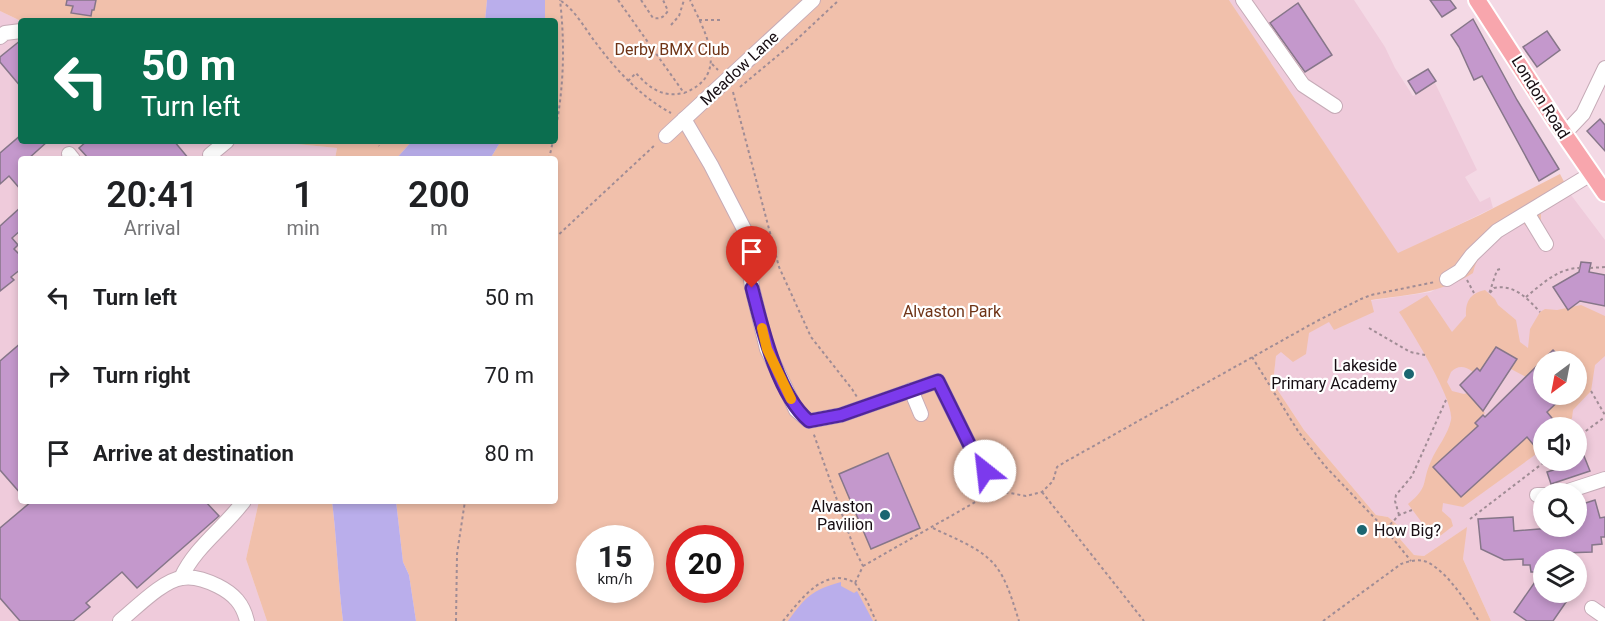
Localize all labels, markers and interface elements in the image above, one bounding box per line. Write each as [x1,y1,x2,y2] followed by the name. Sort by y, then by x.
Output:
[696,27,782,109] street label: Meadow Lane
[614,40,730,59] park label: Derby BMX Club
[141,41,236,90] text: 50 m
[42,42,120,120] icon: left
[1508,52,1574,142] street label: London Road
[141,91,241,123] text: Turn left
[106,174,198,216] text: 20:41
[293,174,313,216] text: 1
[408,174,470,216] text: 200
[124,216,181,240] text: Arrival
[286,216,320,240] text: min
[430,216,448,240] text: m
[726,226,777,288] pin
[735,235,768,268] icon: arrive
[42,281,75,314] icon: left
[93,285,177,310] text: Turn left
[485,285,534,310] text: 50 m
[903,302,1002,321] park label: Alvaston Park
[1533,351,1587,405] north arrow
[1533,351,1587,603] map controls
[1271,356,1397,393] place label: Lakeside Primary Academy
[42,359,75,392] icon: right
[93,363,190,388] text: Turn right
[485,363,534,388] text: 70 m
[1402,367,1416,381] marker: Lakeside Primary Academy
[1533,417,1587,471] button: sound
[42,437,75,470] icon: arrive
[953,439,1017,503] position arrow
[93,441,294,466] text: Arrive at destination
[485,441,534,466] text: 80 m
[1533,483,1587,537] button: search
[811,497,873,534] place label: Alvaston Pavilion
[878,508,892,522] marker: Alvaston Pavilion
[1374,521,1441,540] place label: How Big?
[1355,523,1369,537] marker: How Big?
[666,525,744,603] speed limit sign: 20
[598,539,632,574] text: 15
[1533,549,1587,603] button: layers
[597,570,633,588] text: km/h

